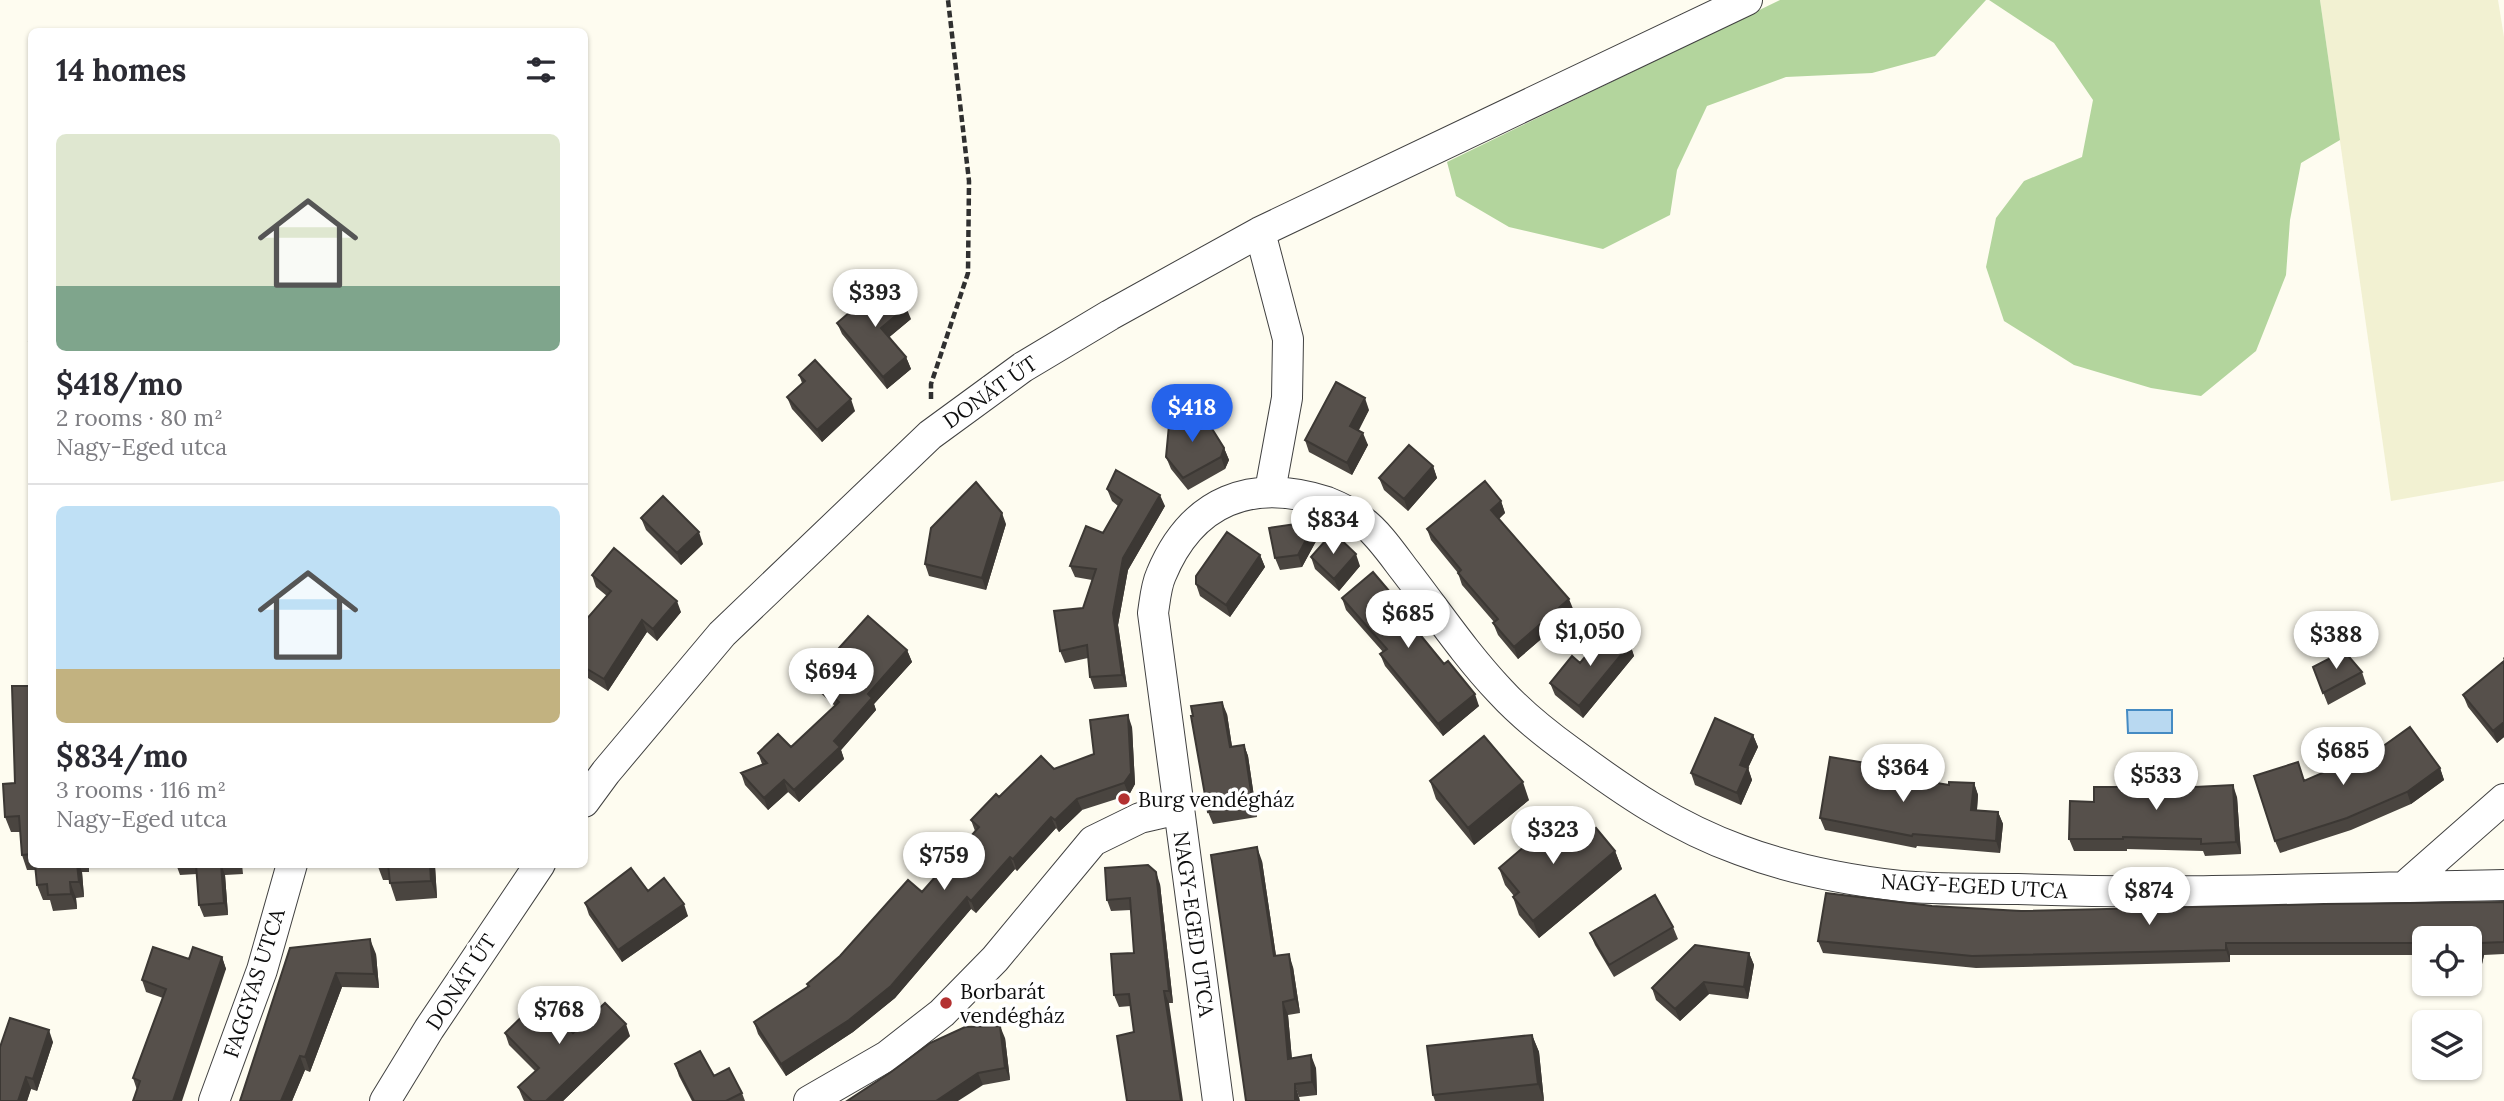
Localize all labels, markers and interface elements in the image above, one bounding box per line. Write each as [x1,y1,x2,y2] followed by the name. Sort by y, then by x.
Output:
[56,51,186,89] text: 14 homes
[522,51,560,89] icon: filters
[245,180,371,306] icon: home
[834,270,916,329] pin: $393
[849,277,901,306] text: $393
[938,350,1042,434] street label: DONÁT ÚT
[56,365,183,403] text: $418/mo
[1151,384,1233,444] pin: $418
[1168,392,1216,421] text: $418
[56,403,223,432] text: 2 rooms · 80 m²
[56,432,227,461] text: Nagy-Eged utca
[1292,496,1374,556] pin: $834
[1307,504,1359,533] text: $834
[245,552,371,678] icon: home
[1367,590,1449,650] pin: $685
[1382,598,1434,627] text: $685
[1533,608,1647,668] pin: $1,050
[2295,612,2377,671] pin: $388
[1555,616,1625,645] text: $1,050
[2310,619,2362,648] text: $388
[790,648,872,708] pin: $694
[805,656,857,685] text: $694
[2302,728,2384,787] pin: $685
[2317,735,2369,764] text: $685
[56,737,188,775] text: $834/mo
[1862,744,1944,804] pin: $364
[1877,752,1929,781] text: $364
[2115,752,2197,812] pin: $533
[2130,760,2182,789] text: $533
[56,775,226,804] text: 3 rooms · 116 m²
[1138,786,1294,813] place label: Burg vendégház
[1116,791,1132,807] marker: Burg vendégház
[56,804,227,833] text: Nagy-Eged utca
[1512,806,1594,866] pin: $323
[1527,814,1579,843] text: $323
[1168,829,1221,1019] street label: NAGY-EGED UTCA
[903,832,985,892] pin: $759
[919,840,969,869] text: $759
[2108,867,2190,927] pin: $874
[1880,868,2069,904] street label: NAGY-EGED UTCA
[2124,875,2174,904] text: $874
[217,904,291,1061] street label: FAGGYAS UTCA
[2412,926,2482,1080] map controls
[2412,926,2482,996] button: locate
[420,929,502,1035] street label: DONÁT ÚT
[960,978,1065,1029] place label: Borbarát vendégház
[518,986,600,1046] pin: $768
[534,994,584,1023] text: $768
[938,995,954,1011] marker: Borbarát vendégház
[2412,1010,2482,1080] button: layers

